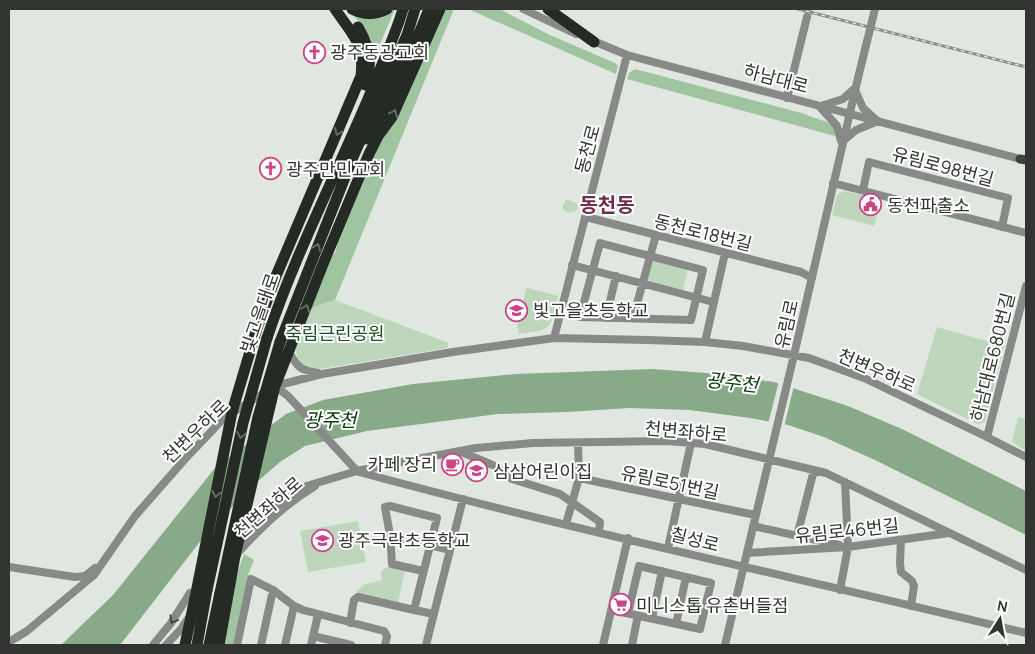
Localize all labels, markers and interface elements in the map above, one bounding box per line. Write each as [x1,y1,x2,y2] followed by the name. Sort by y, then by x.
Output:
[302,40,326,64] church icon: 광주동광교회
[330,40,429,64] place label: 광주동광교회
[741,58,811,98] street label: 하남대로
[387,109,397,118] one-way arrow
[569,122,605,176] street label: 동천로
[333,127,344,136] one-way arrow
[889,141,997,191] street label: 유림로98번길
[258,157,282,181] church icon: 광주만민교회
[286,157,385,181] place label: 광주만민교회
[579,191,635,218] district label: 동천동
[859,193,883,217] public building icon: 동천파출소
[887,193,970,217] place label: 동천파출소
[651,208,755,256] street label: 동천로18번길
[310,243,321,252] one-way arrow
[234,270,284,356] street label: 빛고을대로
[964,290,1020,424] street label: 하남대로680번길
[769,297,803,351] street label: 유림로
[505,298,529,322] school or university icon: 빛고을초등학교
[533,298,649,322] place label: 빛고을초등학교
[300,304,310,313] one-way arrow
[285,321,385,345] park label: 죽림근린공원
[834,343,920,397] street label: 천변우하로
[705,366,761,398] water label: 광주천
[157,394,233,468] street label: 천변우하로
[304,407,358,433] water label: 광주천
[644,415,728,447] street label: 천변좌하로
[236,431,246,440] one-way arrow
[367,452,437,476] place label: 카페 장리
[441,452,465,476] cafe icon: 카페 장리
[465,459,489,483] school or university icon: 삼삼어린이집
[493,459,592,483] place label: 삼삼어린이집
[618,460,722,504] street label: 유림로51번길
[229,471,307,543] street label: 천변좌하로
[211,490,221,498] one-way arrow
[794,513,900,547] street label: 유림로46번길
[668,521,722,557] street label: 칠성로
[310,528,334,552] school or university icon: 광주극락초등학교
[338,528,470,552] place label: 광주극락초등학교
[608,593,632,617] supermarket icon: 미니스톱 유촌버들점
[636,593,789,617] place label: 미니스톱 유촌버들점
[975,594,1025,644] north arrow
[996,595,1009,616] text: N
[169,614,179,623] one-way arrow

